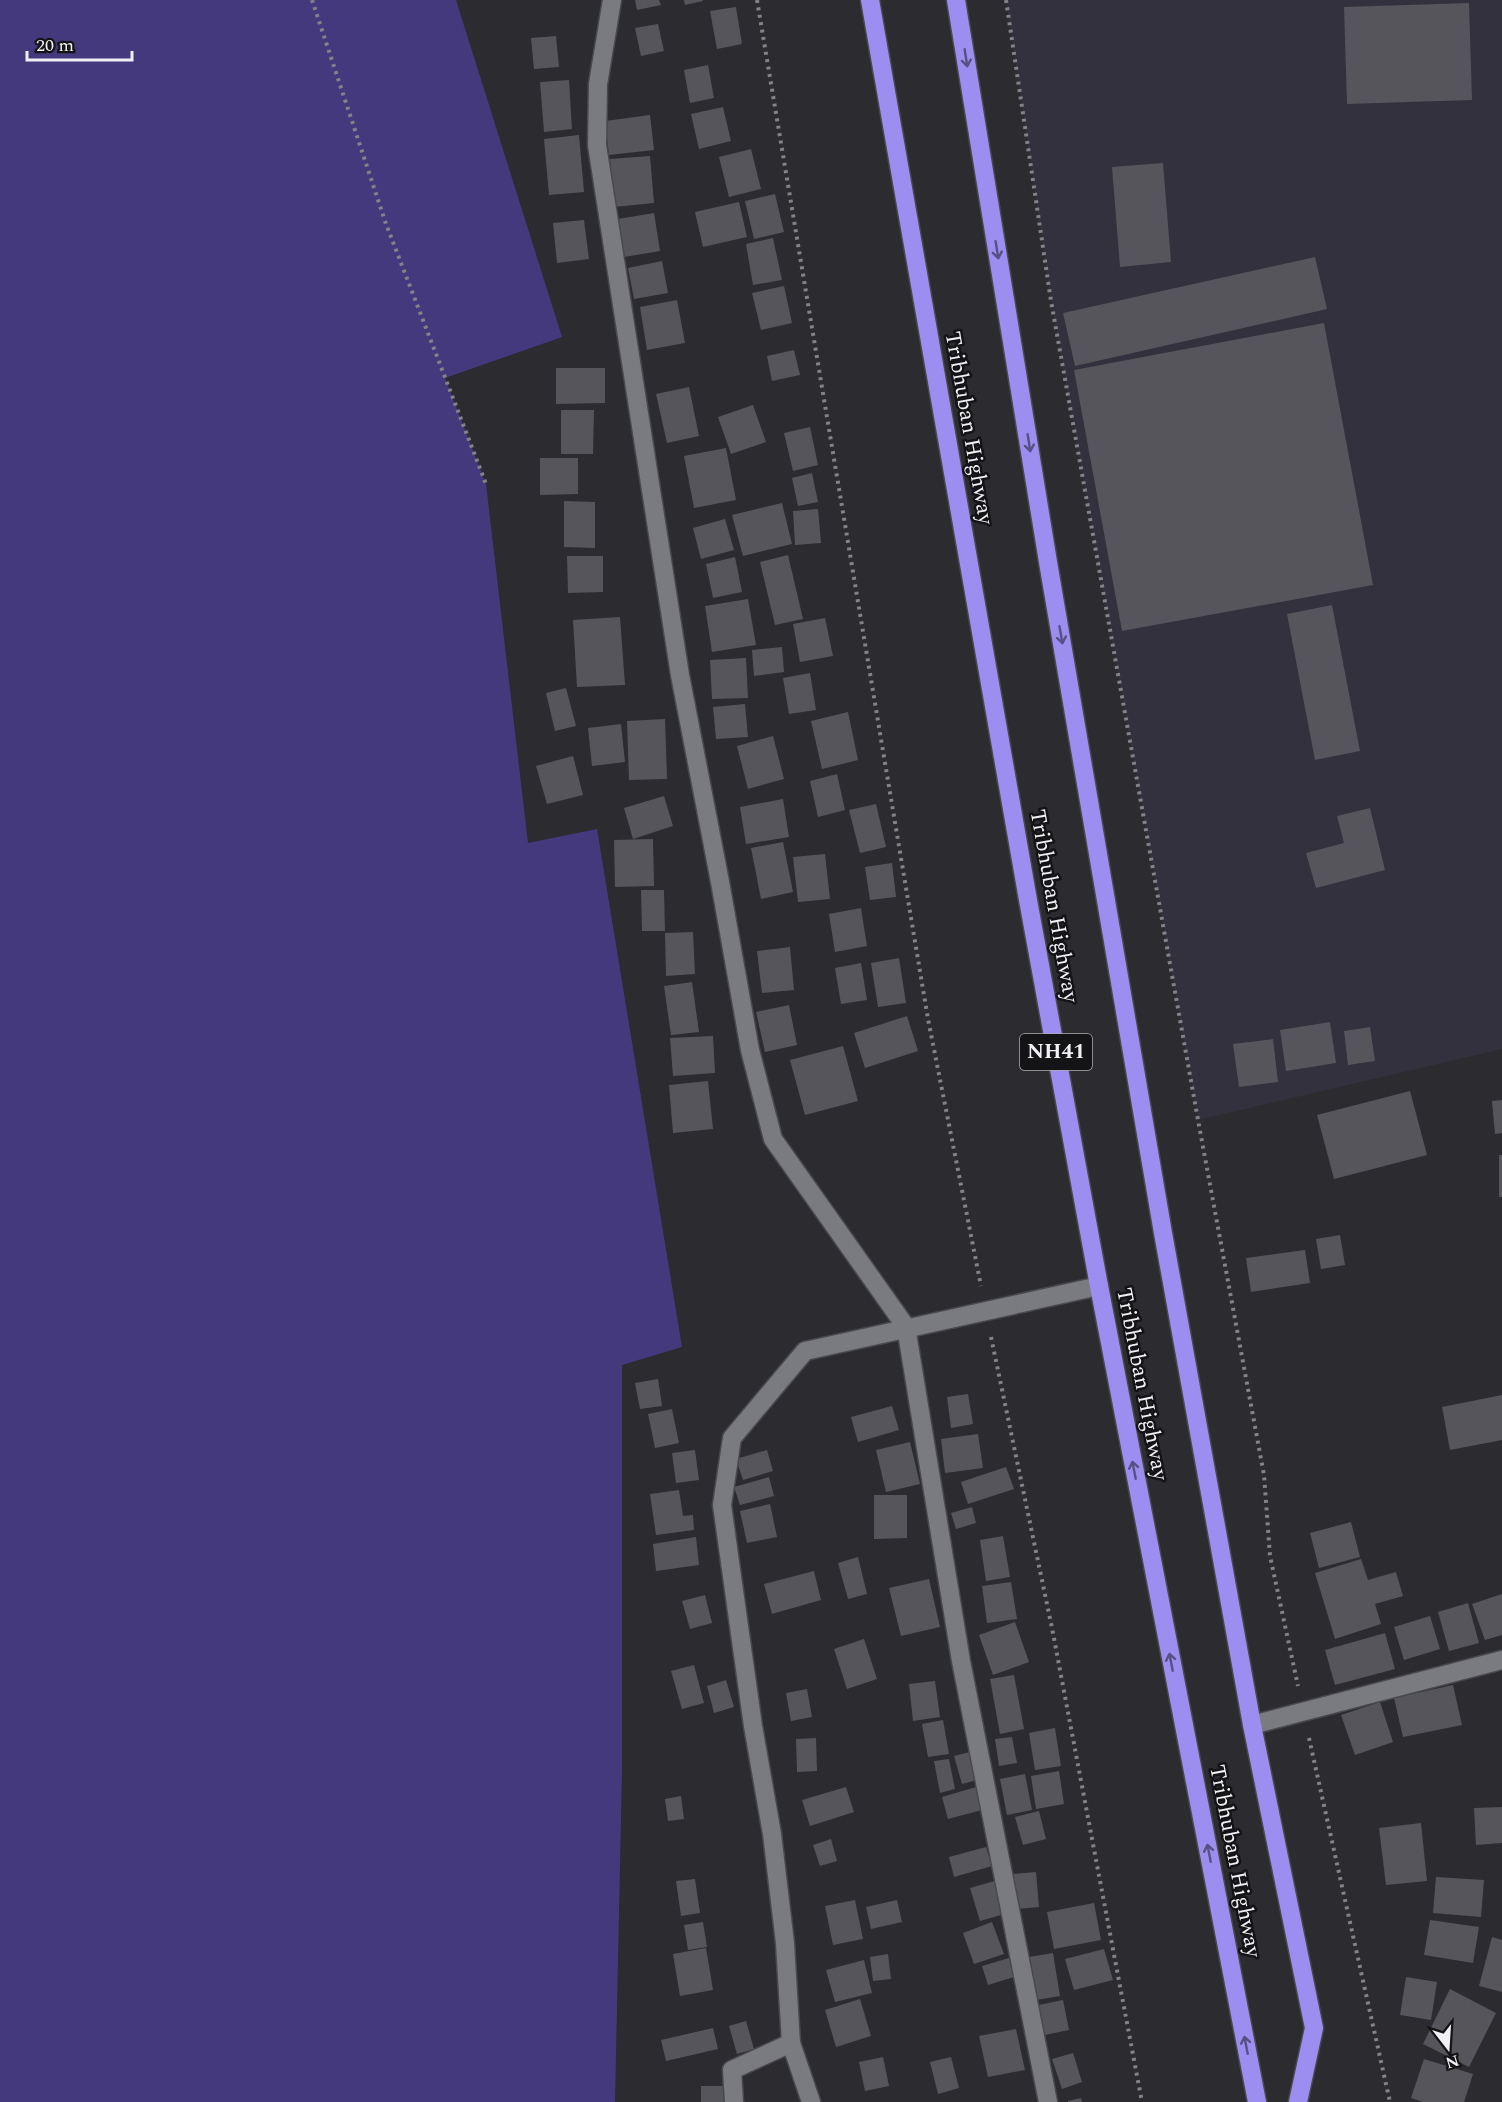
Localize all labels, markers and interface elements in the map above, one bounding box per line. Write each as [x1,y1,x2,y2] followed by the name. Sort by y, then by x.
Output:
[27,24,132,62] scale bar
[36,32,74,59] text: 20 m
[960,47,971,67] one-way arrow
[992,240,1003,260] one-way arrow
[936,329,1002,529] street label: Tribhuban Highway
[1023,432,1034,452] one-way arrow
[1055,625,1066,644] one-way arrow
[1021,807,1087,1007] street label: Tribhuban Highway
[1020,1034,1092,1070] road number: NH41
[1107,1285,1177,1485] street label: Tribhuban Highway
[1128,1461,1139,1481] one-way arrow
[1165,1653,1176,1672] one-way arrow
[1200,1762,1270,1962] street label: Tribhuban Highway
[1203,1844,1214,1864] one-way arrow
[1418,2018,1478,2078] north arrow
[1240,2035,1251,2055] one-way arrow
[1442,2048,1462,2075] text: N

